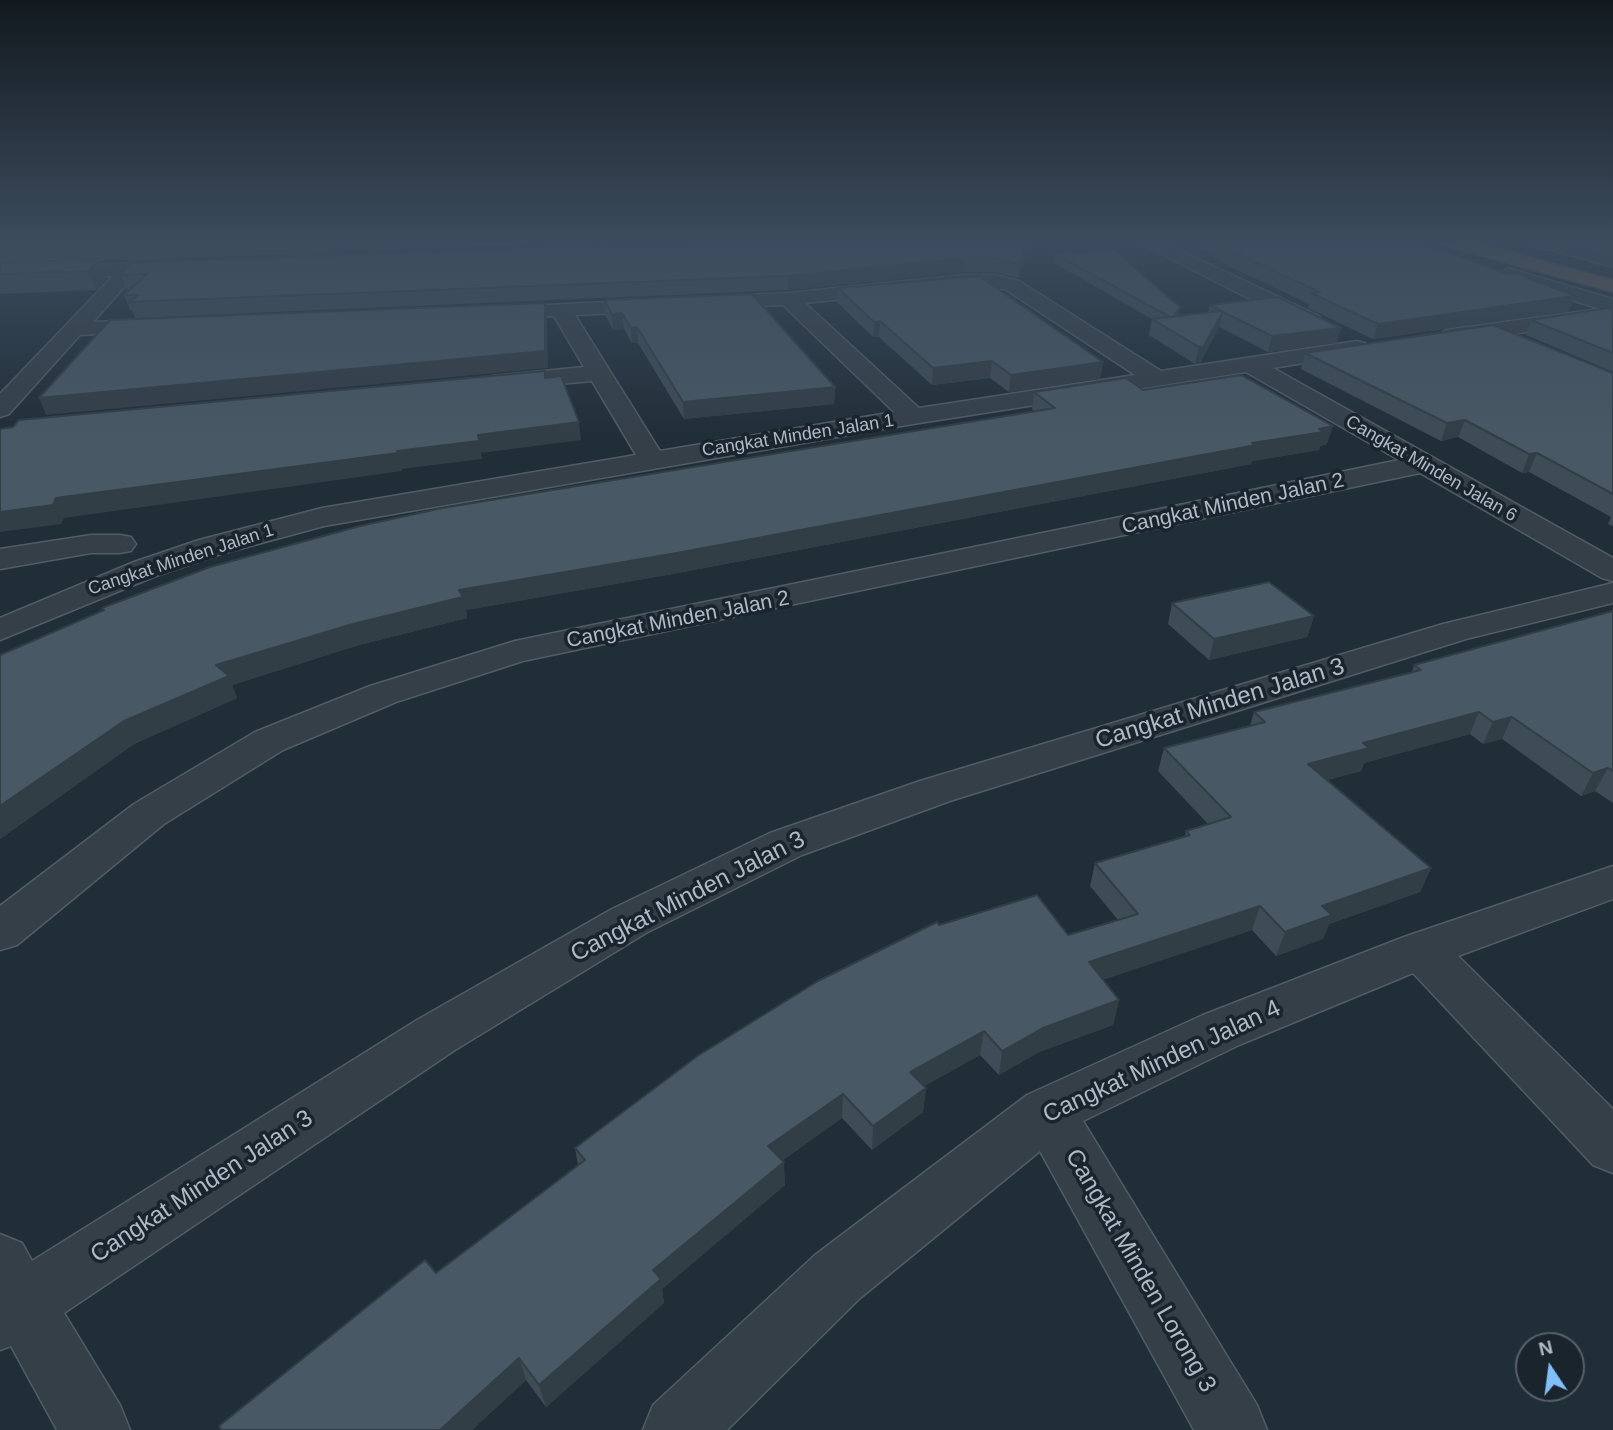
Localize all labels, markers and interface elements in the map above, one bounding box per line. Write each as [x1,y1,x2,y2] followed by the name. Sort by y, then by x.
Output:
[700,410,896,462] street label: Cangkat Minden Jalan 1
[1342,411,1520,527] street label: Cangkat Minden Jalan 6
[1120,468,1346,540] street label: Cangkat Minden Jalan 2
[85,520,277,600] street label: Cangkat Minden Jalan 1
[564,586,792,654] street label: Cangkat Minden Jalan 2
[1092,652,1348,756] street label: Cangkat Minden Jalan 3
[566,825,810,969] street label: Cangkat Minden Jalan 3
[1039,994,1285,1130] street label: Cangkat Minden Jalan 4
[86,1104,318,1270] street label: Cangkat Minden Jalan 3
[1058,1144,1222,1398] street label: Cangkat Minden Lorong 3
[1515,1332,1585,1402] north arrow
[1537,1336,1555,1360] text: N

